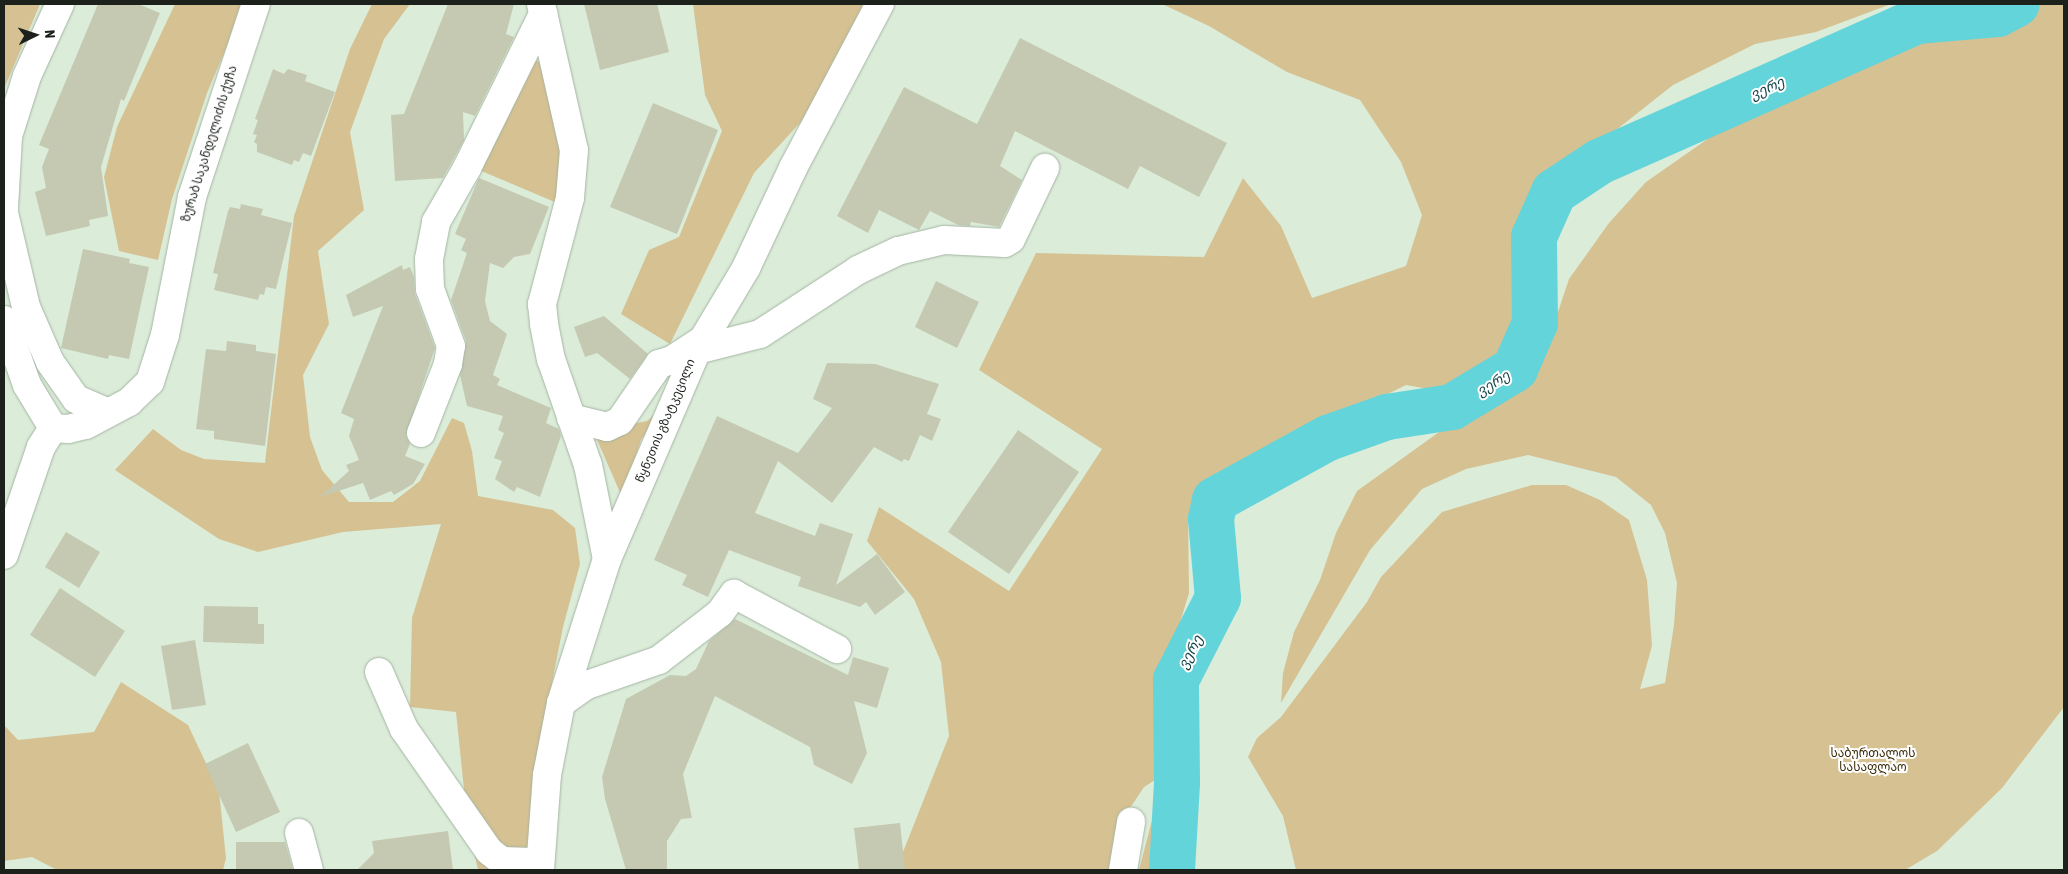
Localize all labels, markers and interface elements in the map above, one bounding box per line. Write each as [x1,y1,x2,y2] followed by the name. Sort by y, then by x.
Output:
[10,10,60,60] north arrow
[42,29,58,39] text: N
[179,64,241,224] street label: ზურაბ საკანდელიძის ქუჩა
[1747,73,1787,103] water label: ვერე
[633,357,699,485] street label: წყნეთის გზატკეცილი
[1473,367,1513,399] water label: ვერე
[1174,632,1206,672] water label: ვერე
[1830,747,1916,775] park label: საბურთალოს სასაფლაო

